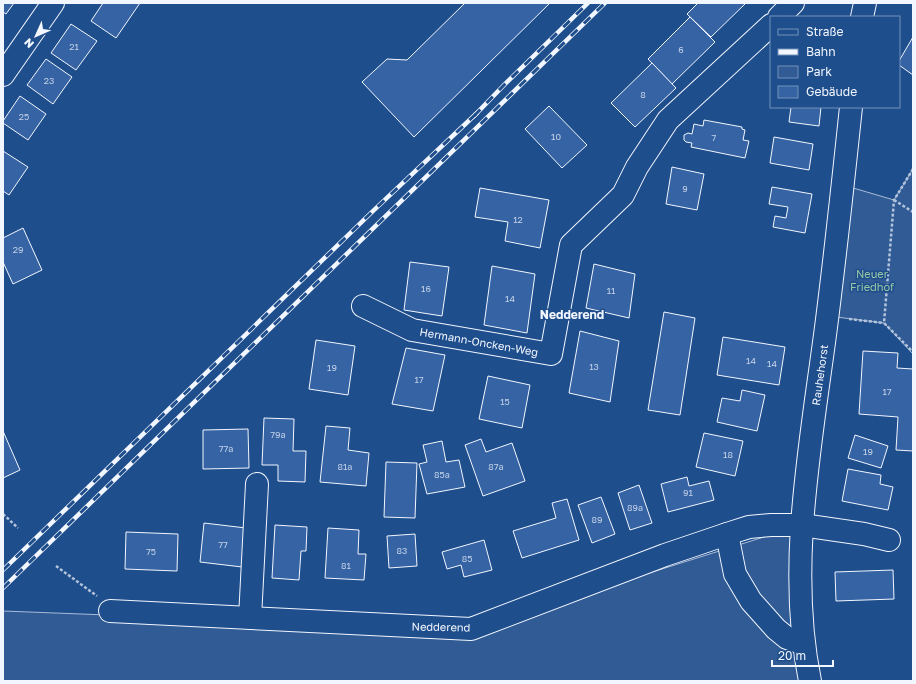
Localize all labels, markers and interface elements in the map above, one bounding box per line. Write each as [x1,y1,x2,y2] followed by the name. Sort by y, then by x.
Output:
[16,16,56,56] north arrow
[770,16,900,108] legend
[806,24,844,39] text: Straße
[21,36,36,51] text: N
[69,41,79,52] house number: 21
[678,44,684,55] house number: 6
[806,44,836,59] text: Bahn
[806,64,832,79] text: Park
[44,75,54,86] house number: 23
[806,84,857,99] text: Gebäude
[640,89,646,100] house number: 8
[19,111,29,122] house number: 25
[551,131,561,142] house number: 10
[712,132,717,143] house number: 7
[682,183,688,194] house number: 9
[513,214,523,225] house number: 12
[13,244,23,255] house number: 29
[850,267,894,293] park label: Neuer Friedhof
[421,283,431,294] house number: 16
[607,285,616,296] house number: 11
[505,293,515,304] house number: 14
[540,307,604,322] district label: Nedderend
[419,325,539,358] street label: Hermann-Oncken-Weg
[809,344,830,406] street label: Rauhehorst
[746,355,756,366] house number: 14
[767,358,777,369] house number: 14
[589,361,599,372] house number: 13
[327,362,337,373] house number: 19
[414,374,424,385] house number: 17
[882,386,892,397] house number: 17
[500,396,510,407] house number: 15
[270,429,286,440] house number: 79a
[219,443,233,454] house number: 77a
[863,446,873,457] house number: 19
[723,449,733,460] house number: 18
[338,461,352,472] house number: 81a
[488,461,504,472] house number: 87a
[434,469,450,480] house number: 85a
[683,487,694,498] house number: 91
[627,502,643,513] house number: 89a
[592,514,602,525] house number: 89
[218,539,228,550] house number: 77
[397,545,407,556] house number: 83
[146,546,156,557] house number: 75
[462,553,472,564] house number: 85
[341,560,352,571] house number: 81
[412,619,470,634] street label: Nedderend
[772,642,833,668] scale bar
[778,648,806,663] text: 20 m

